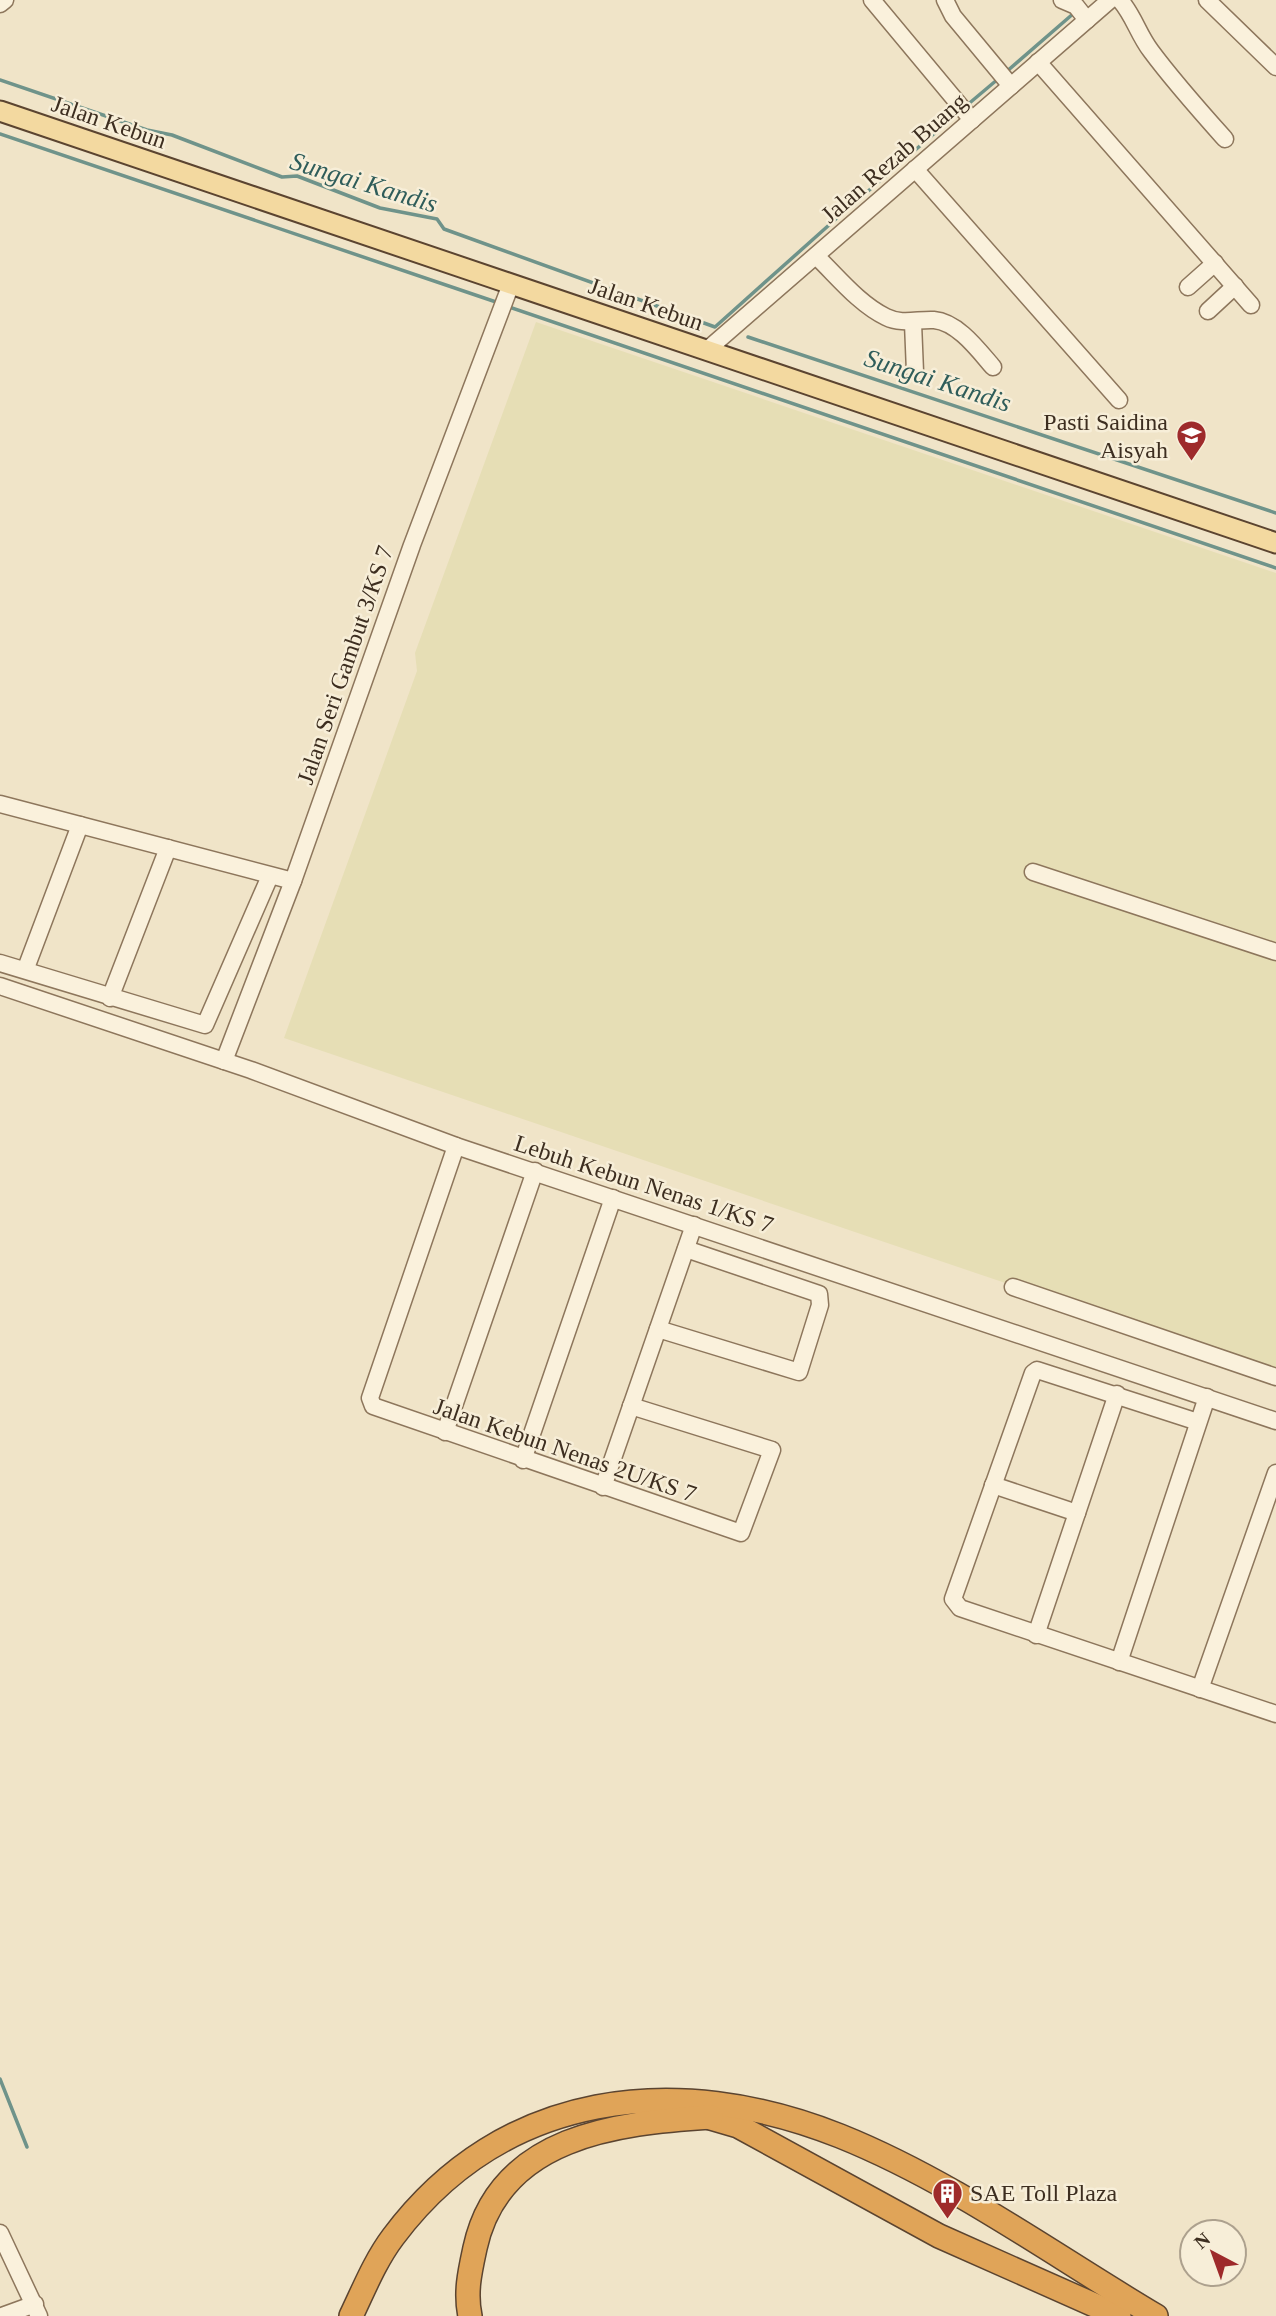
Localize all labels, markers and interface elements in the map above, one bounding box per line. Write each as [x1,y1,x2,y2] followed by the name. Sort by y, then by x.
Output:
[816,88,972,228] street label: Jalan Rezab Buang
[48,90,170,154] street label: Jalan Kebun
[287,146,441,219] water label: Sungai Kandis
[585,272,707,336] street label: Jalan Kebun
[861,343,1015,418] water label: Sungai Kandis
[1043,409,1168,463] place label: Pasti Saidina Aisyah
[1174,419,1208,463] school or university icon: Pasti Saidina Aisyah
[292,542,398,788] street label: Jalan Seri Gambut 3/KS 7
[511,1130,777,1238] street label: Lebuh Kebun Nenas 1/KS 7
[430,1393,700,1507] street label: Jalan Kebun Nenas 2U/KS 7
[930,2176,964,2220] building icon: SAE Toll Plaza
[970,2180,1118,2206] place label: SAE Toll Plaza
[1178,2218,1248,2288] north arrow
[1190,2228,1214,2253] text: N

